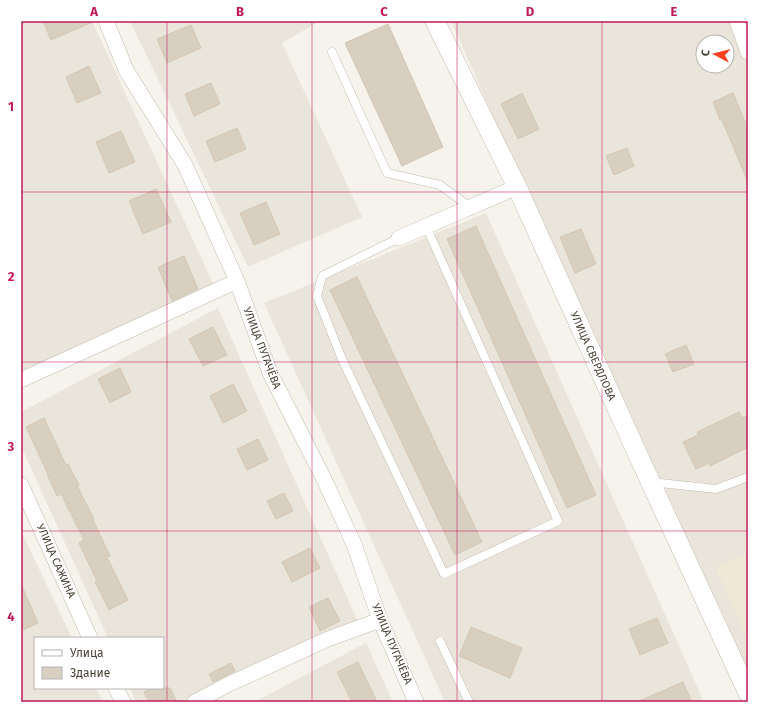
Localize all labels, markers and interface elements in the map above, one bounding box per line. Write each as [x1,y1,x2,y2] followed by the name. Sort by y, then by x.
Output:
[89,4,98,19] text: A
[236,4,244,19] text: B
[380,4,388,19] text: C
[526,4,535,19] text: D
[671,4,678,19] text: E
[695,34,735,74] north arrow
[699,48,712,57] text: С
[8,99,14,114] text: 1
[8,269,15,284] text: 2
[240,305,285,391] street label: УЛИЦА ПУГАЧЁВА
[568,309,619,403] street label: УЛИЦА СВЕРДЛОВА
[7,439,15,454] text: 3
[34,522,78,601] street label: УЛИЦА САЖИНА
[369,601,416,687] street label: УЛИЦА ПУГАЧЁВА
[7,609,15,624] text: 4
[34,637,164,689] legend
[70,646,104,660] text: Улица
[70,666,110,680] text: Здание

